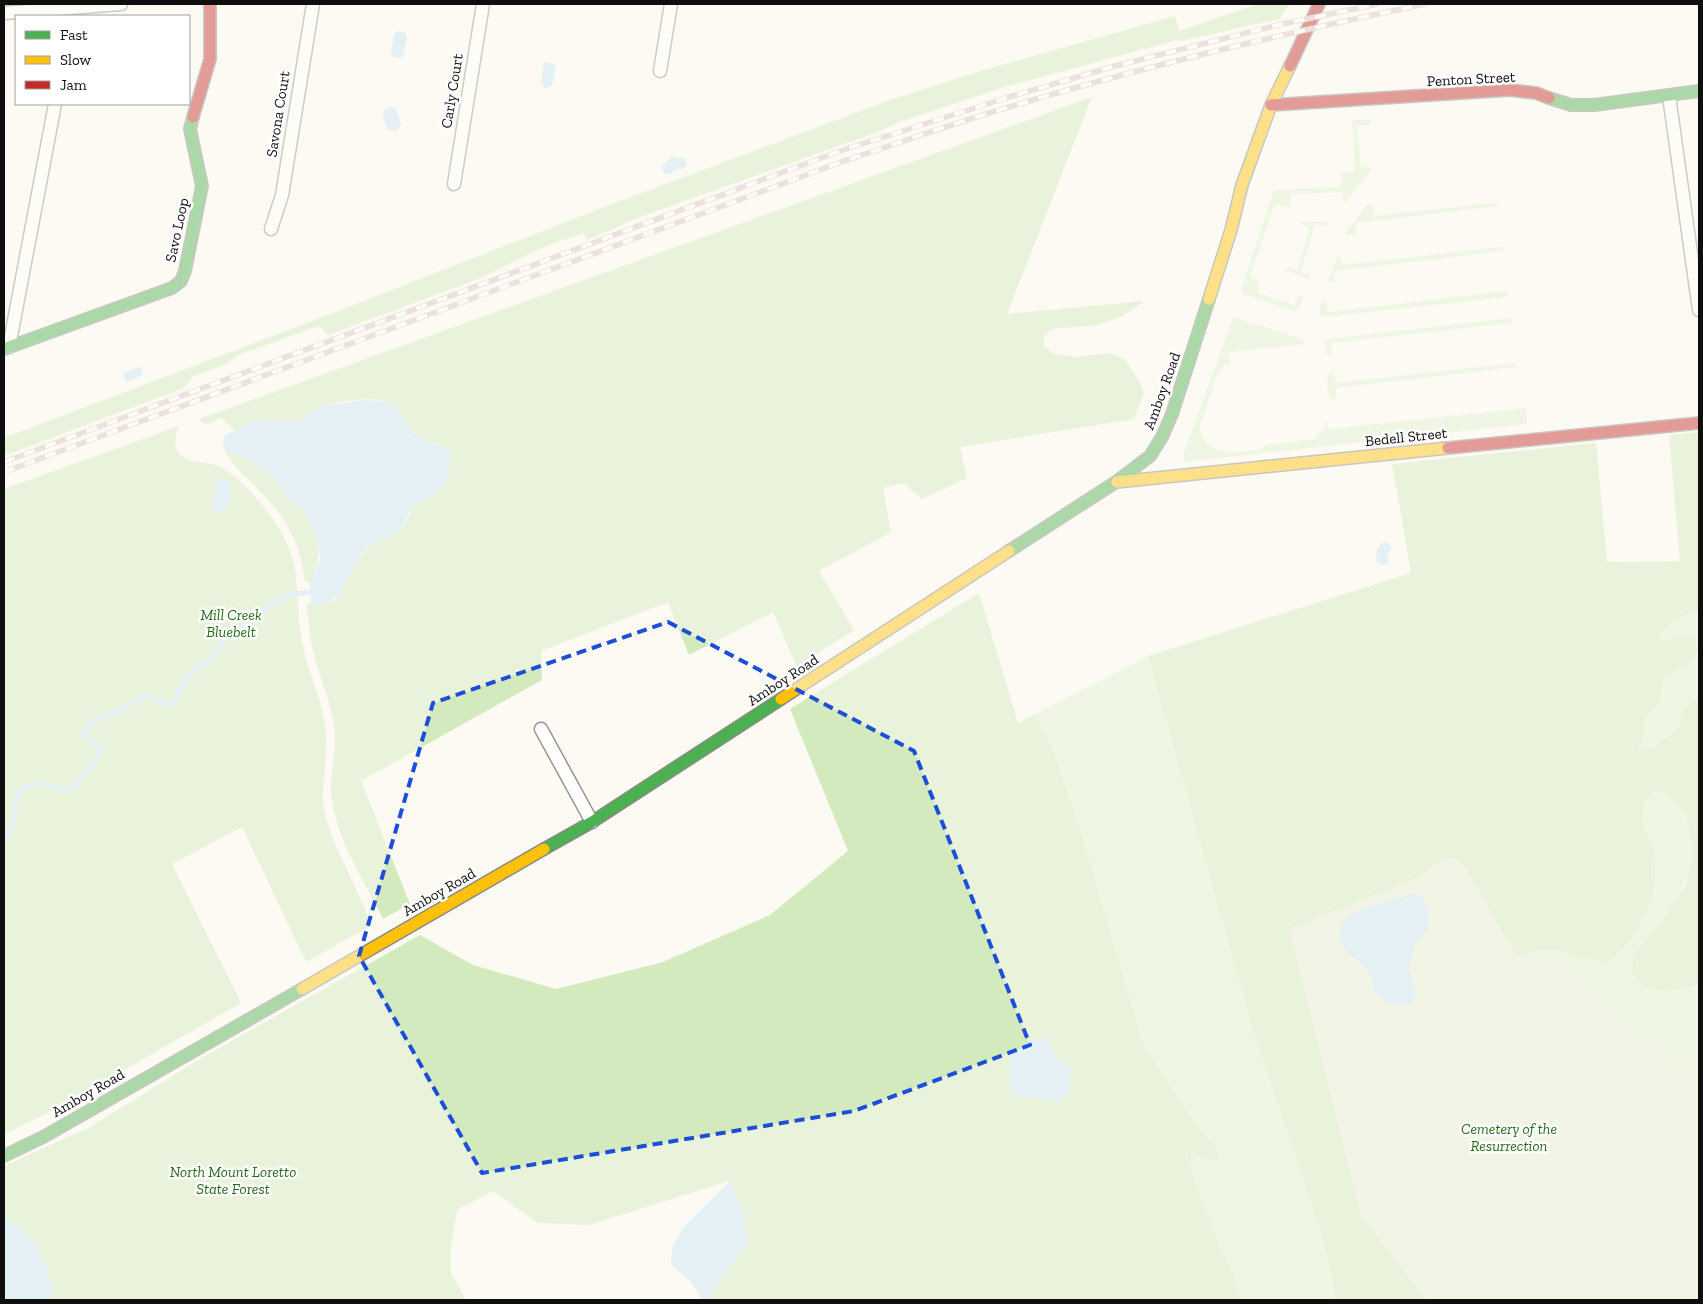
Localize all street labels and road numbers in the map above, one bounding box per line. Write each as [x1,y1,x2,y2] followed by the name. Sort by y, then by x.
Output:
[437,52,467,130] street label: Carly Court
[1426,68,1516,90] street label: Penton Street
[262,69,294,158] street label: Savona Court
[161,196,193,264] street label: Savo Loop
[1140,349,1185,432] street label: Amboy Road
[1364,424,1448,450] street label: Bedell Street
[744,650,823,710] street label: Amboy Road
[399,864,479,920] street label: Amboy Road
[48,1065,128,1121] street label: Amboy Road

